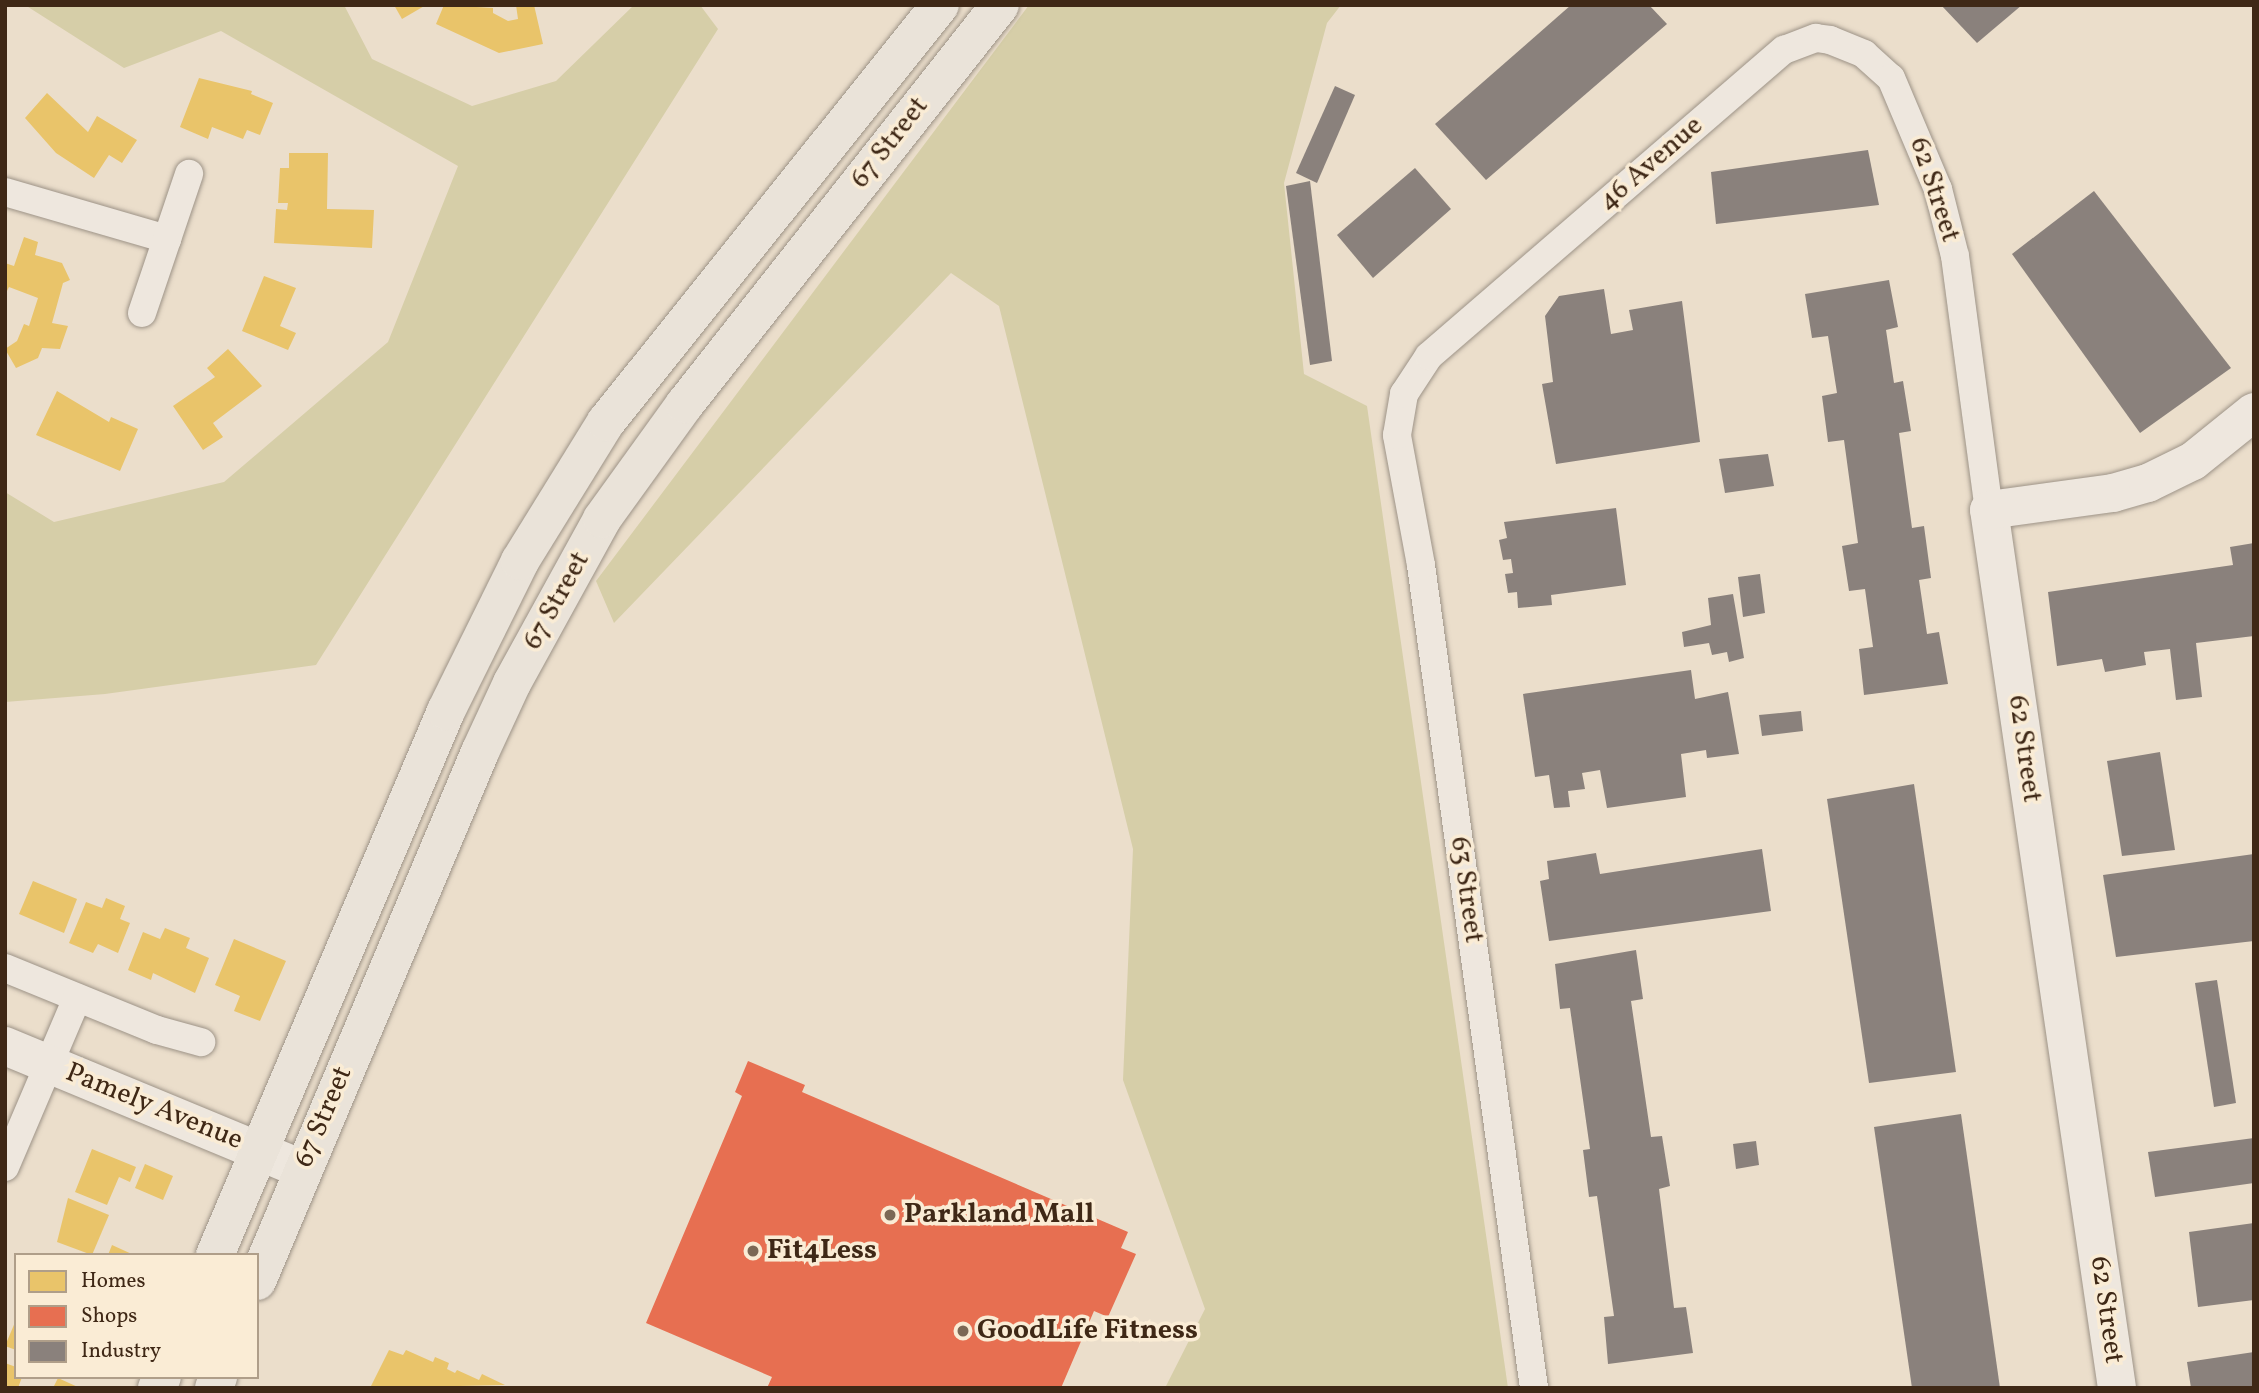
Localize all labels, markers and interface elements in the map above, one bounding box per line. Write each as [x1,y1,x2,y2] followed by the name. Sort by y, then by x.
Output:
[844,91,936,195] street label: 67 Street
[1592,109,1710,219] street label: 46 Avenue
[1901,133,1967,247] street label: 62 Street
[516,546,598,656] street label: 67 Street
[2000,693,2048,805] street label: 62 Street
[1442,835,1490,945] street label: 63 Street
[60,1056,248,1158] street label: Pamely Avenue
[288,1061,360,1173] street label: 67 Street
[904,1198,1094,1232] place label: Parkland Mall
[882,1207,898,1223] marker: Parkland Mall
[767,1234,877,1268] place label: Fit4Less
[745,1243,761,1259] marker: Fit4Less
[14,1253,259,1379] legend
[2082,1254,2130,1366] street label: 62 Street
[81,1267,146,1296] text: Homes
[81,1302,137,1331] text: Shops
[977,1314,1198,1348] place label: GoodLife Fitness
[955,1323,971,1339] marker: GoodLife Fitness
[81,1337,161,1366] text: Industry

